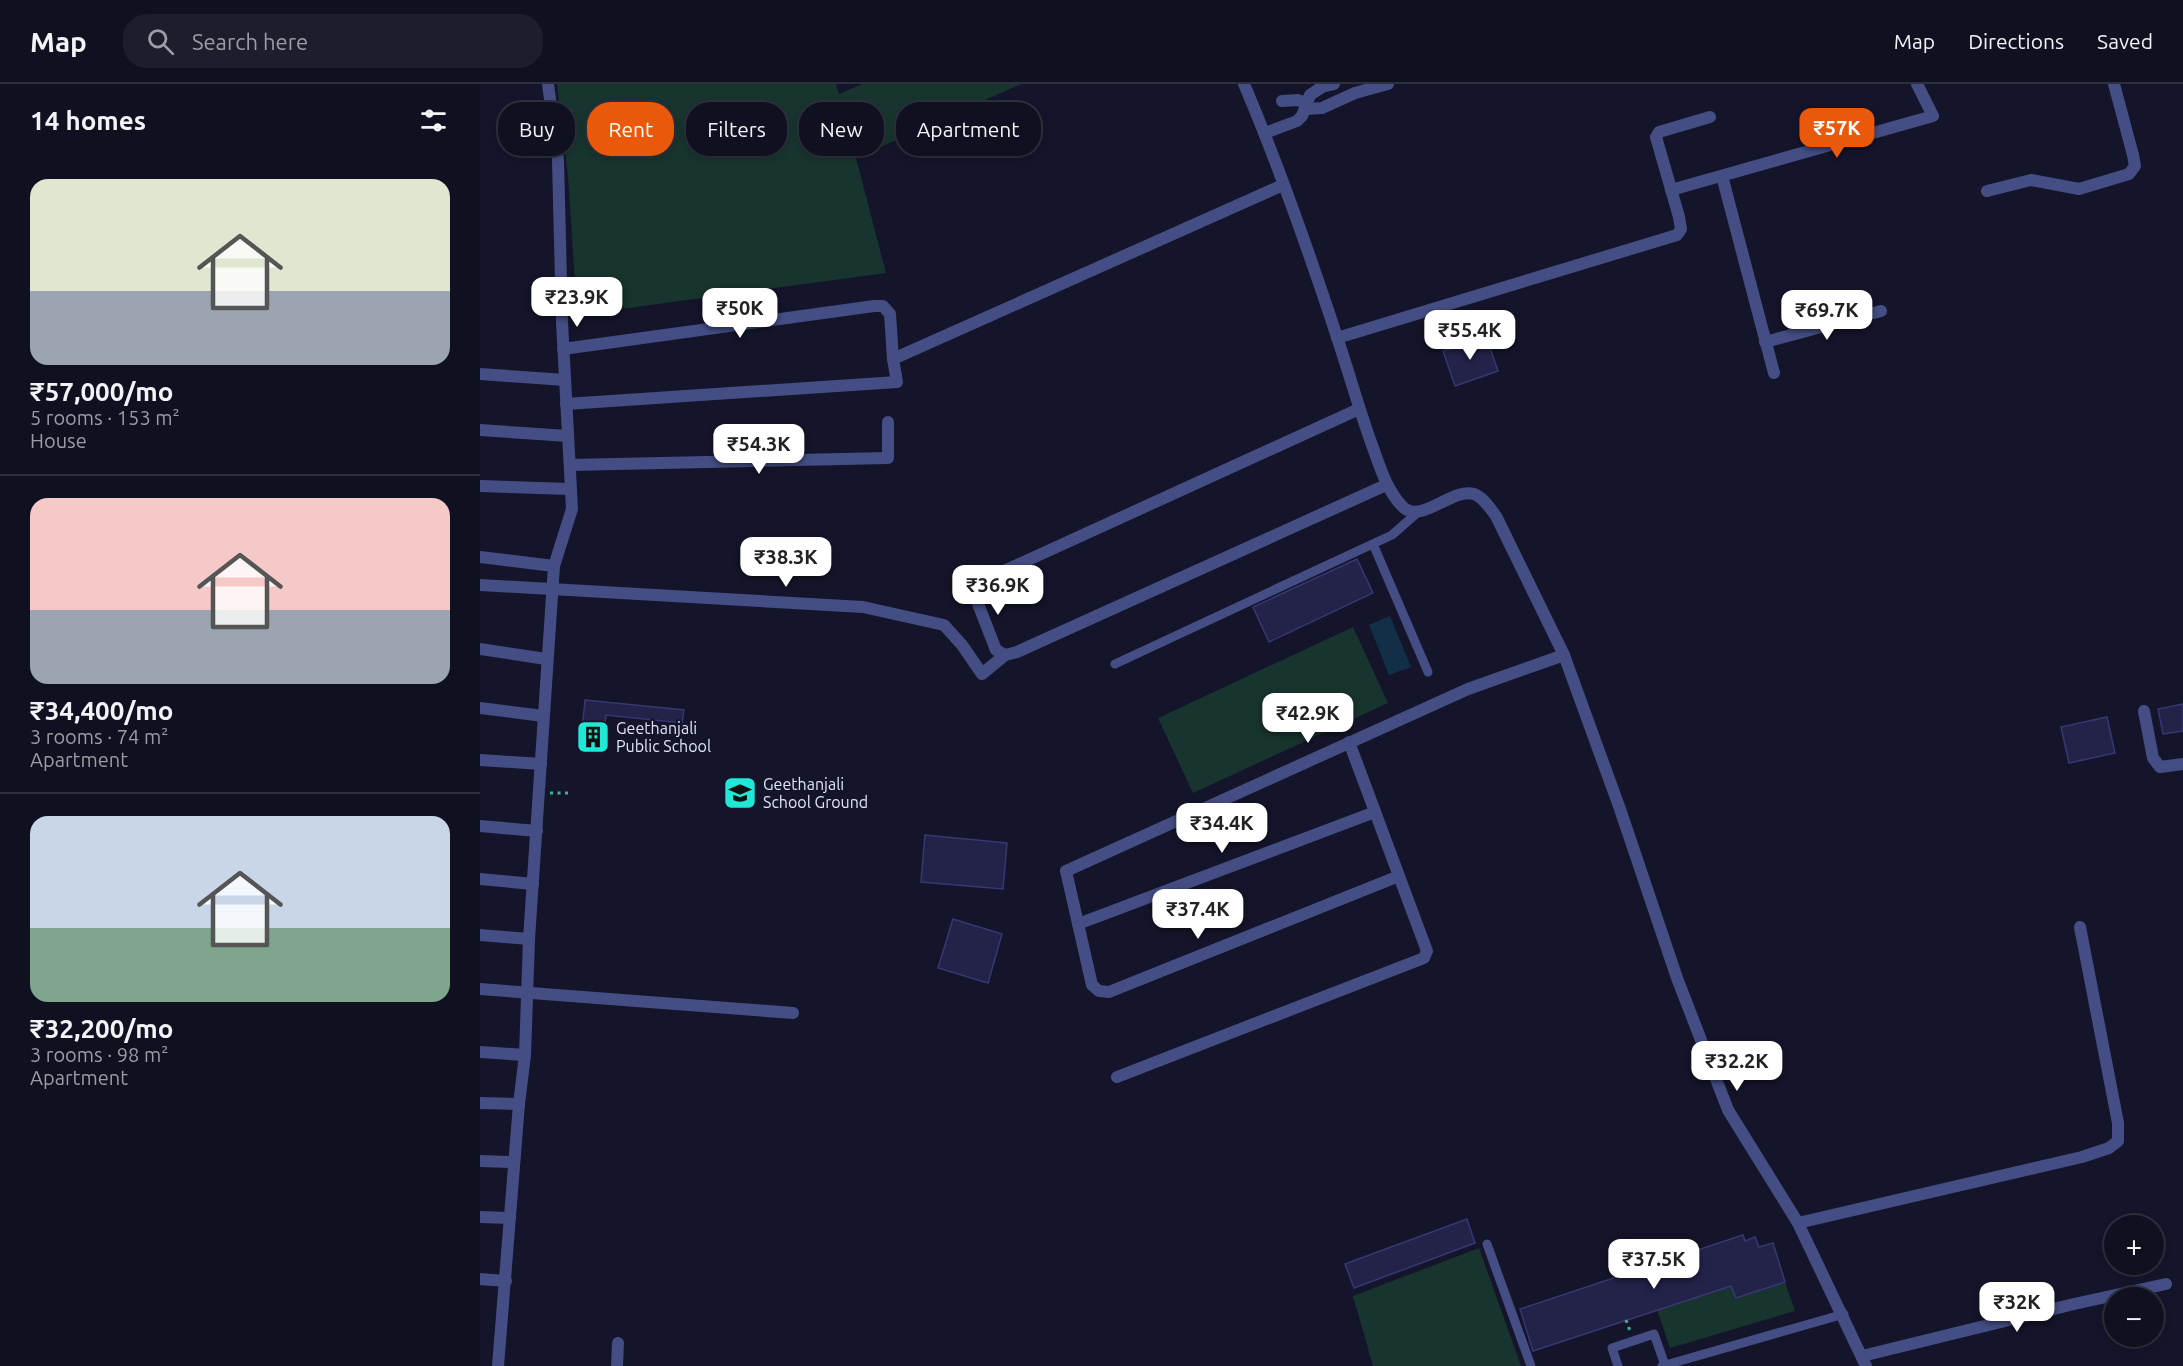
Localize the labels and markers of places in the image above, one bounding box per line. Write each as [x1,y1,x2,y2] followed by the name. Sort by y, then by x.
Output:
[1801,108,1873,159] pin: ₹57K
[528,277,626,328] pin: ₹23.9K
[704,288,776,339] pin: ₹50K
[1778,290,1876,341] pin: ₹69.7K
[1421,310,1519,361] pin: ₹55.4K
[710,424,808,475] pin: ₹54.3K
[737,537,835,588] pin: ₹38.3K
[949,565,1047,616] pin: ₹36.9K
[1259,693,1357,744] pin: ₹42.9K
[575,719,611,755] building icon: Geethanjali Public School
[616,719,711,755] place label: Geethanjali Public School
[722,775,758,811] school or university icon: Geethanjali School Ground
[763,775,868,811] place label: Geethanjali School Ground
[1173,803,1271,854] pin: ₹34.4K
[1149,889,1247,940] pin: ₹37.4K
[1688,1041,1786,1092] pin: ₹32.2K
[1605,1239,1703,1290] pin: ₹37.5K
[1981,1282,2053,1333] pin: ₹32K

